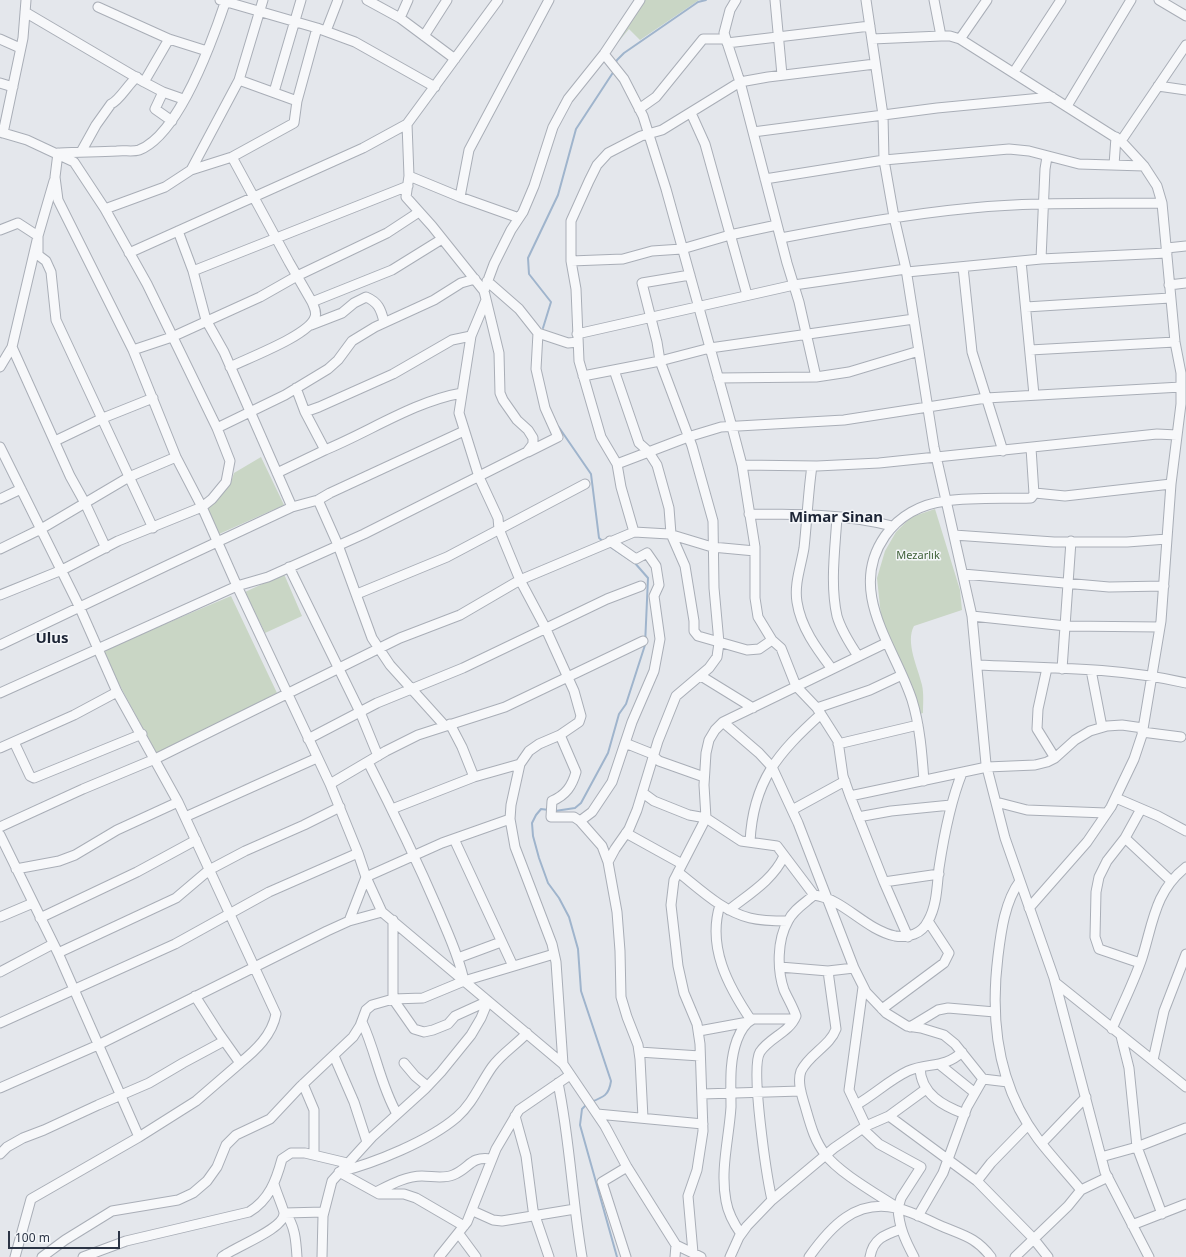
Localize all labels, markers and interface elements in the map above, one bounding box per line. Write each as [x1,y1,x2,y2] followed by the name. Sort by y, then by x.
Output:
[789,509,883,527] district label: Mimar Sinan
[896,549,940,563] park label: Mezarlık
[35,630,69,648] district label: Ulus
[10,1223,122,1249] scale bar
[15,1229,50,1246] text: 100 m

